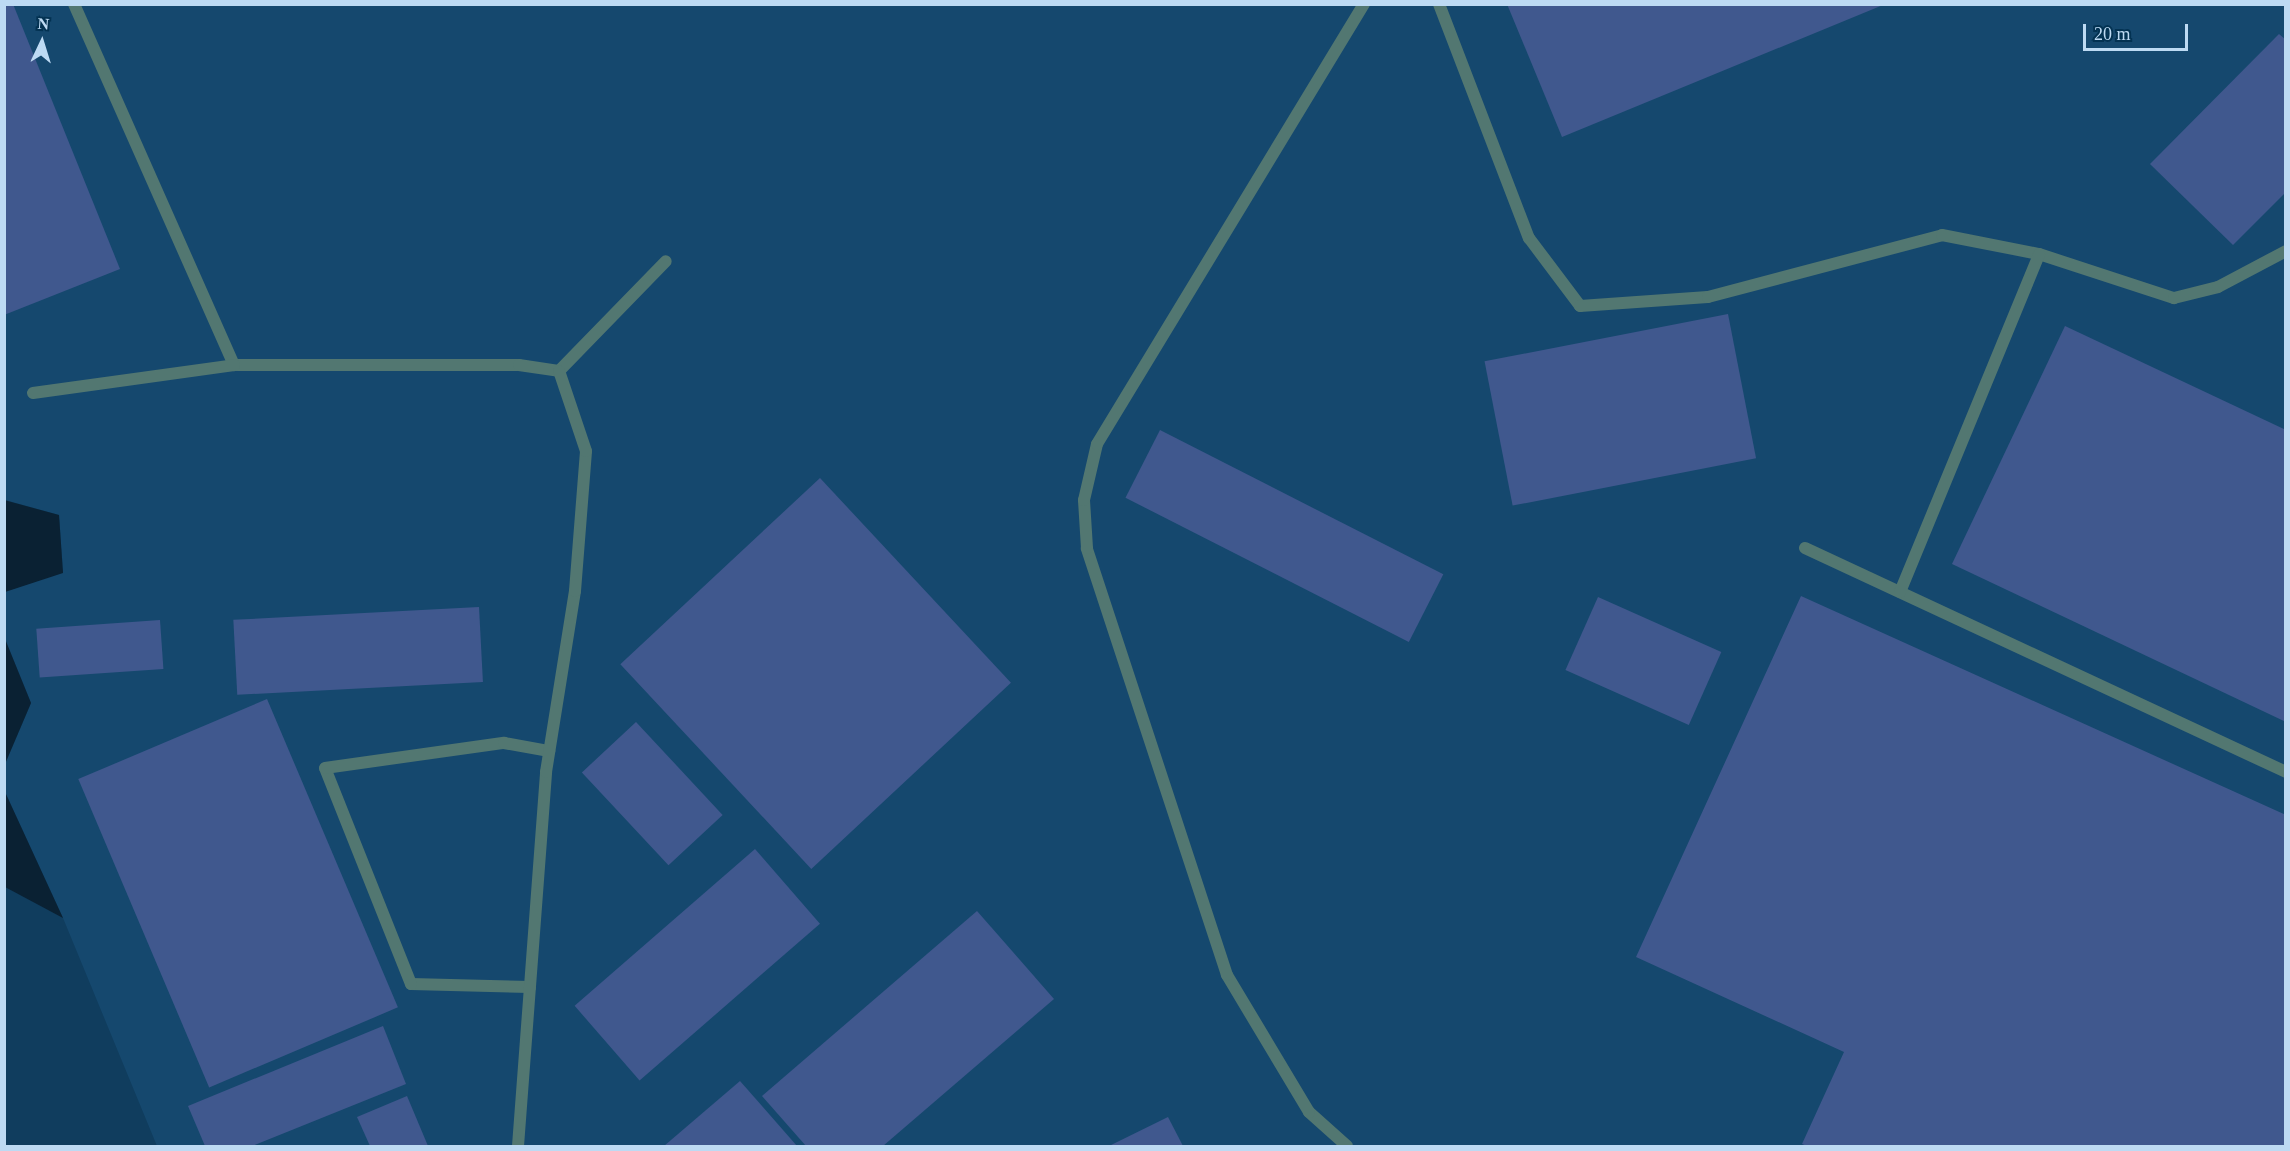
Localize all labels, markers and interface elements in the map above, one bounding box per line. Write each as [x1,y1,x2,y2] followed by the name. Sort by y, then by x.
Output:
[12,12,72,72] north arrow
[2086,12,2191,50] scale bar
[37,15,50,32] text: N
[2094,24,2131,44] text: 20 m

